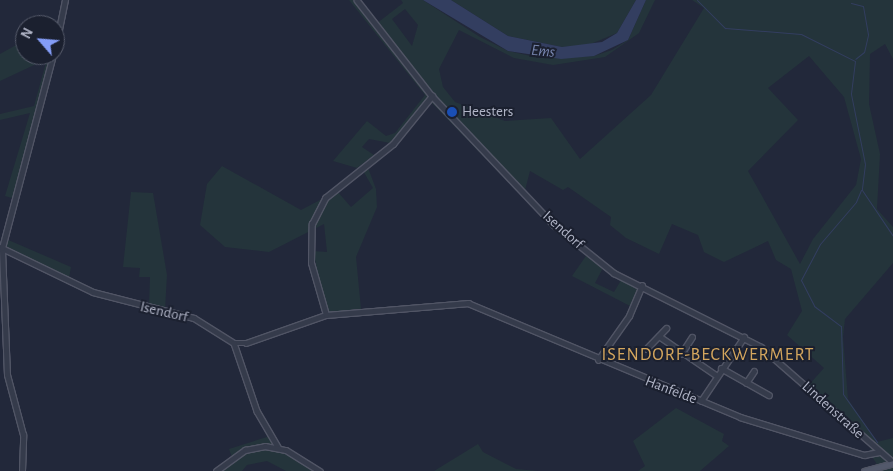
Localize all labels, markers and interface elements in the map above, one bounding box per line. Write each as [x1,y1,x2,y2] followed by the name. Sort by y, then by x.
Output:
[15,15,65,65] north arrow
[19,26,36,41] text: N
[530,40,556,62] water label: Ems
[462,103,513,121] place label: Heesters
[446,106,458,118] marker: Heesters
[539,207,587,253] street label: Isendorf
[138,298,190,326] street label: Isendorf
[599,344,817,366] district label: ISENDORF-BECKWERMERT
[643,372,699,408] street label: Hanfelde
[798,377,868,443] street label: Lindenstraße

